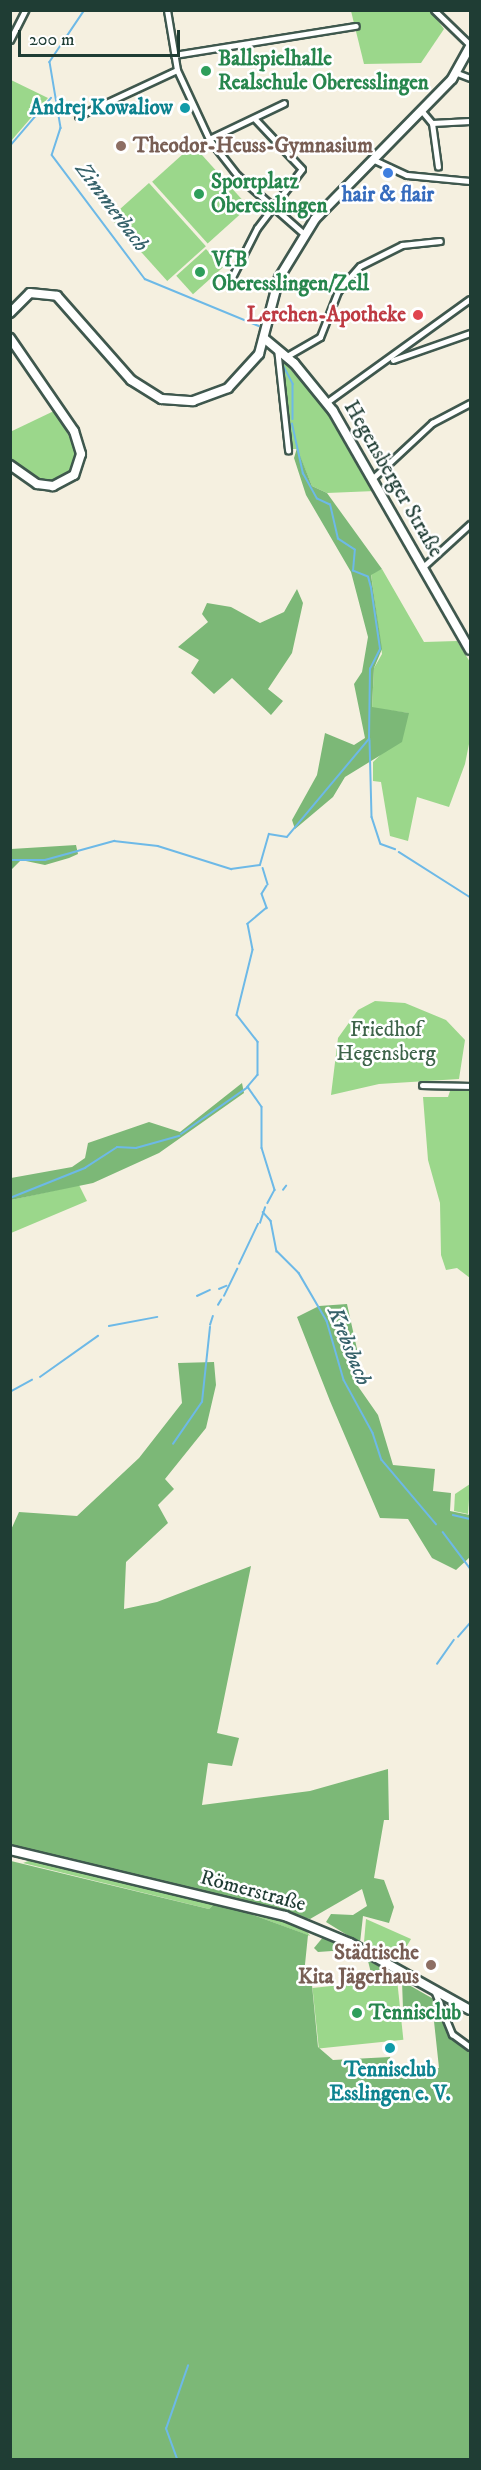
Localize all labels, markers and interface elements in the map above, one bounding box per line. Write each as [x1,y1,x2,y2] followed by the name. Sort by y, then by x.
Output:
[21,18,183,56] scale bar
[29,29,75,51] text: 200 m
[218,46,429,96] place label: Ballspielhalle Realschule Oberesslingen
[199,64,213,78] marker: Ballspielhalle Realschule Oberesslingen
[30,95,173,121] place label: Andrej Kowaliow
[178,101,192,115] marker: Andrej Kowaliow
[133,133,373,159] place label: Theodor-Heuss-Gymnasium
[114,139,128,153] marker: Theodor-Heuss-Gymnasium
[70,157,154,257] water label: Zimmerbach
[381,166,395,180] marker: hair & flair
[211,169,328,219] place label: Sportplatz Oberesslingen
[342,182,434,208] place label: hair & flair
[192,187,206,201] marker: Sportplatz Oberesslingen
[212,247,369,297] place label: VfB Oberesslingen/Zell
[193,265,207,279] marker: VfB Oberesslingen/Zell
[247,302,406,328] place label: Lerchen-Apotheke
[411,308,425,322] marker: Lerchen-Apotheke
[338,396,448,562] street label: Hegensberger Straße
[336,1017,436,1067] park label: Friedhof Hegensberg
[321,1303,377,1389] water label: Krebsbach
[197,1865,309,1917] street label: Römerstraße
[298,1940,419,1990] place label: Städtische Kita Jägerhaus
[424,1958,438,1972] marker: Städtische Kita Jägerhaus
[369,2000,461,2026] place label: Tennisclub
[350,2006,364,2020] marker: Tennisclub
[383,2041,397,2055] marker: Tennisclub Esslingen e. V.
[329,2057,451,2107] place label: Tennisclub Esslingen e. V.

